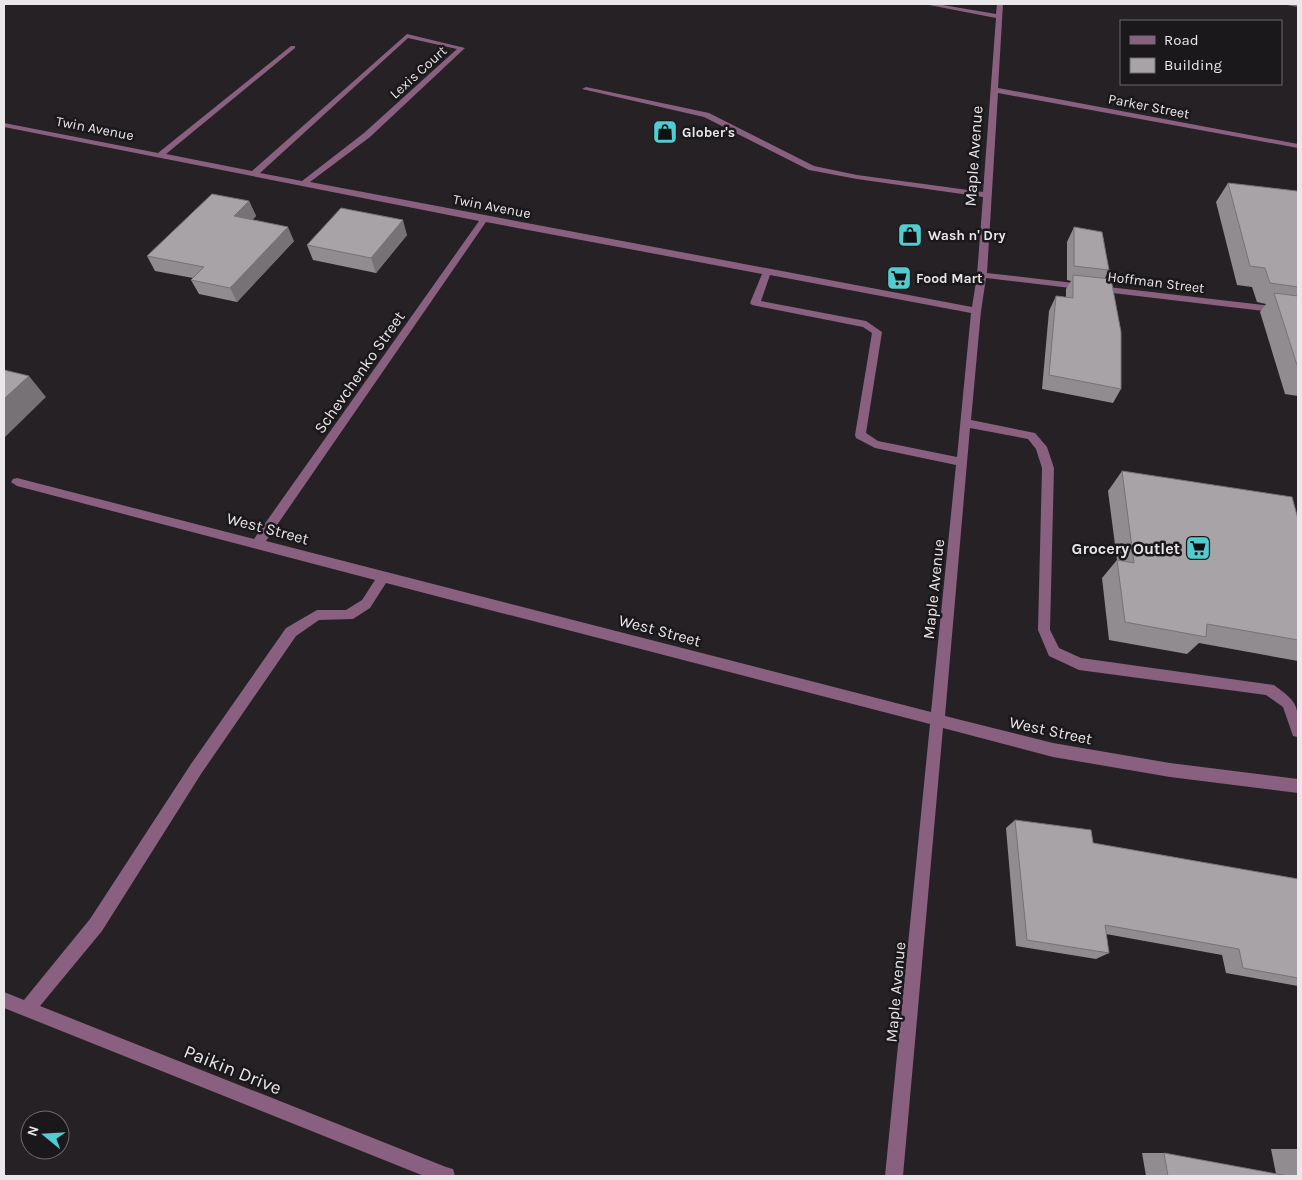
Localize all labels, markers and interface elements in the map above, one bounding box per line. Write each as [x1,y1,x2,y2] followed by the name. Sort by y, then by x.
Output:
[1120,20,1282,85] legend
[1164,31,1199,49] text: Road
[386,42,450,102] street label: Lexis Court
[1164,56,1222,74] text: Building
[1107,90,1191,123] street label: Parker Street
[961,105,986,207] street label: Maple Avenue
[55,113,135,144] street label: Twin Avenue
[652,119,678,145] shop icon: Glober's
[682,124,735,141] place label: Glober's
[452,191,532,222] street label: Twin Avenue
[897,222,923,248] shop icon: Wash n' Dry
[928,227,1005,244] place label: Wash n' Dry
[886,265,912,291] supermarket icon: Food Mart
[1106,268,1205,297] street label: Hoffman Street
[916,270,983,287] place label: Food Mart
[310,307,409,437] street label: Schevchenko Street
[225,508,311,549] street label: West Street
[1185,535,1211,561] supermarket icon: Grocery Outlet
[919,538,948,640] street label: Maple Avenue
[1072,539,1180,558] place label: Grocery Outlet
[617,610,703,651] street label: West Street
[1008,712,1094,749] street label: West Street
[882,941,909,1043] street label: Maple Avenue
[181,1040,285,1099] street label: Paikin Drive
[20,1110,70,1160] north arrow
[23,1124,43,1139] text: N

